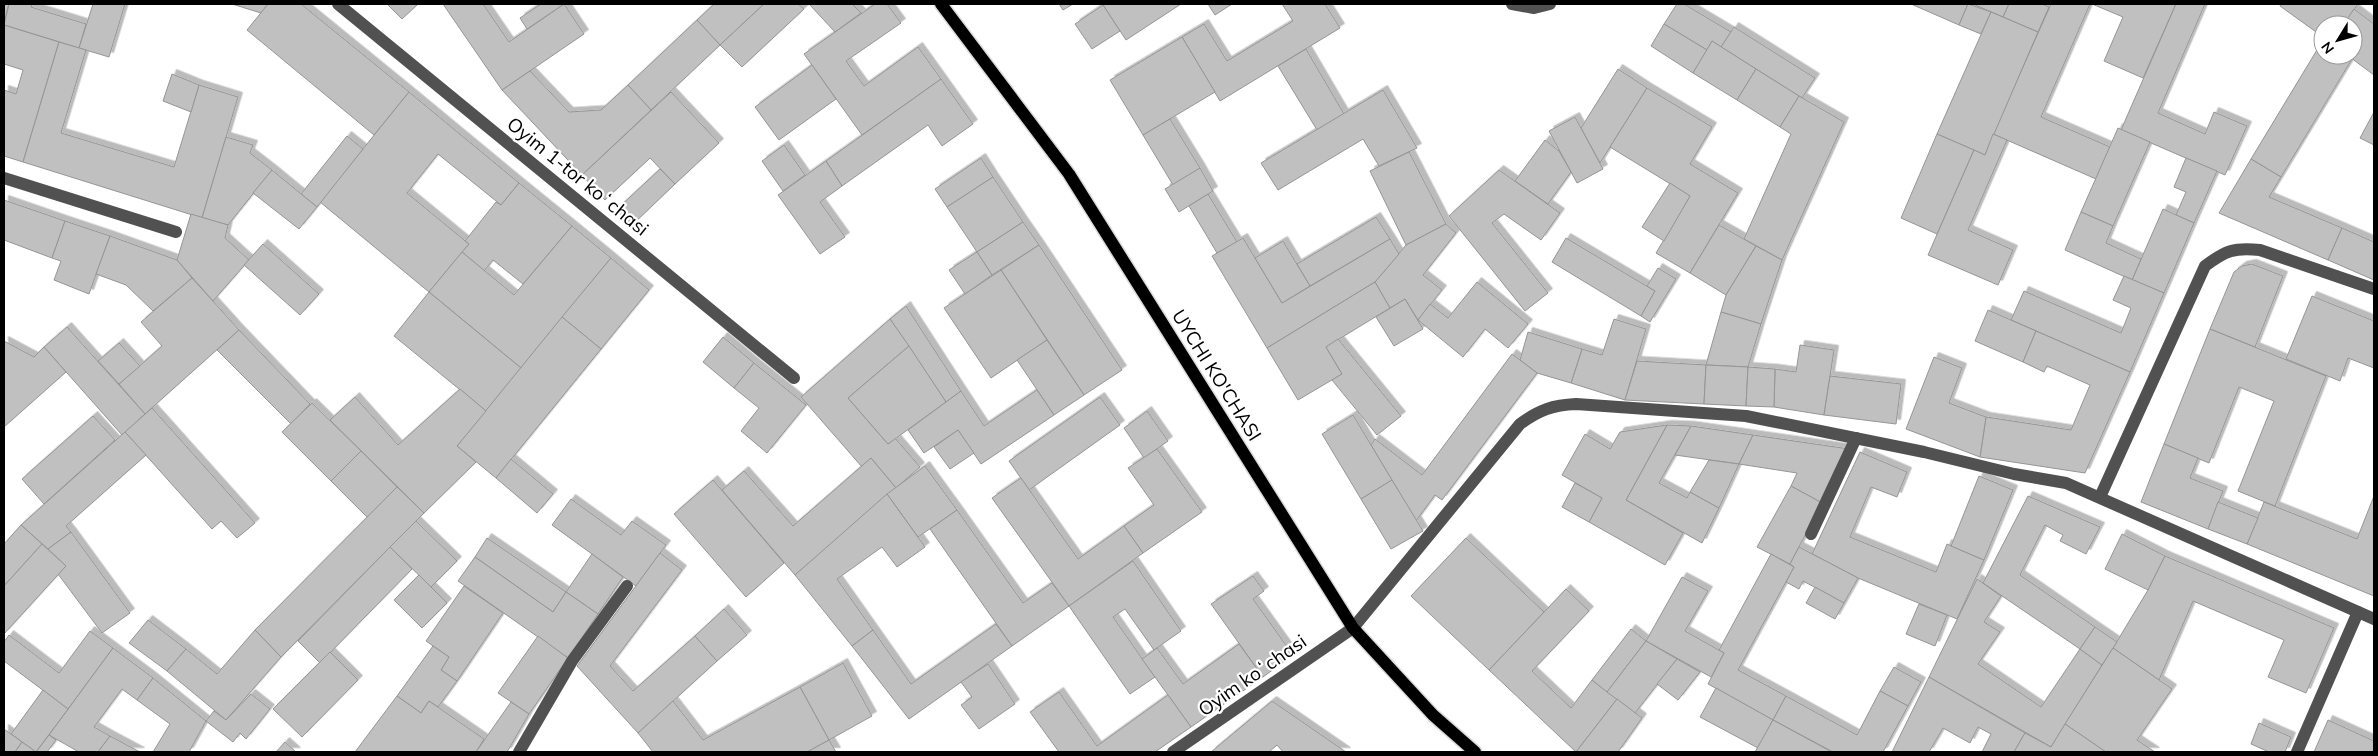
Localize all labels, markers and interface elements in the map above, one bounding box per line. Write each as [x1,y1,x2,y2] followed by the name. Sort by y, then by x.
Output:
[2313,15,2363,65] north arrow
[2317,38,2338,57] text: N
[502,111,654,241] street label: Oyim 1-tor koʻchasi
[1167,305,1267,445] street label: UYCHI KO'CHASI
[1193,629,1311,721] street label: Oyim koʻchasi

